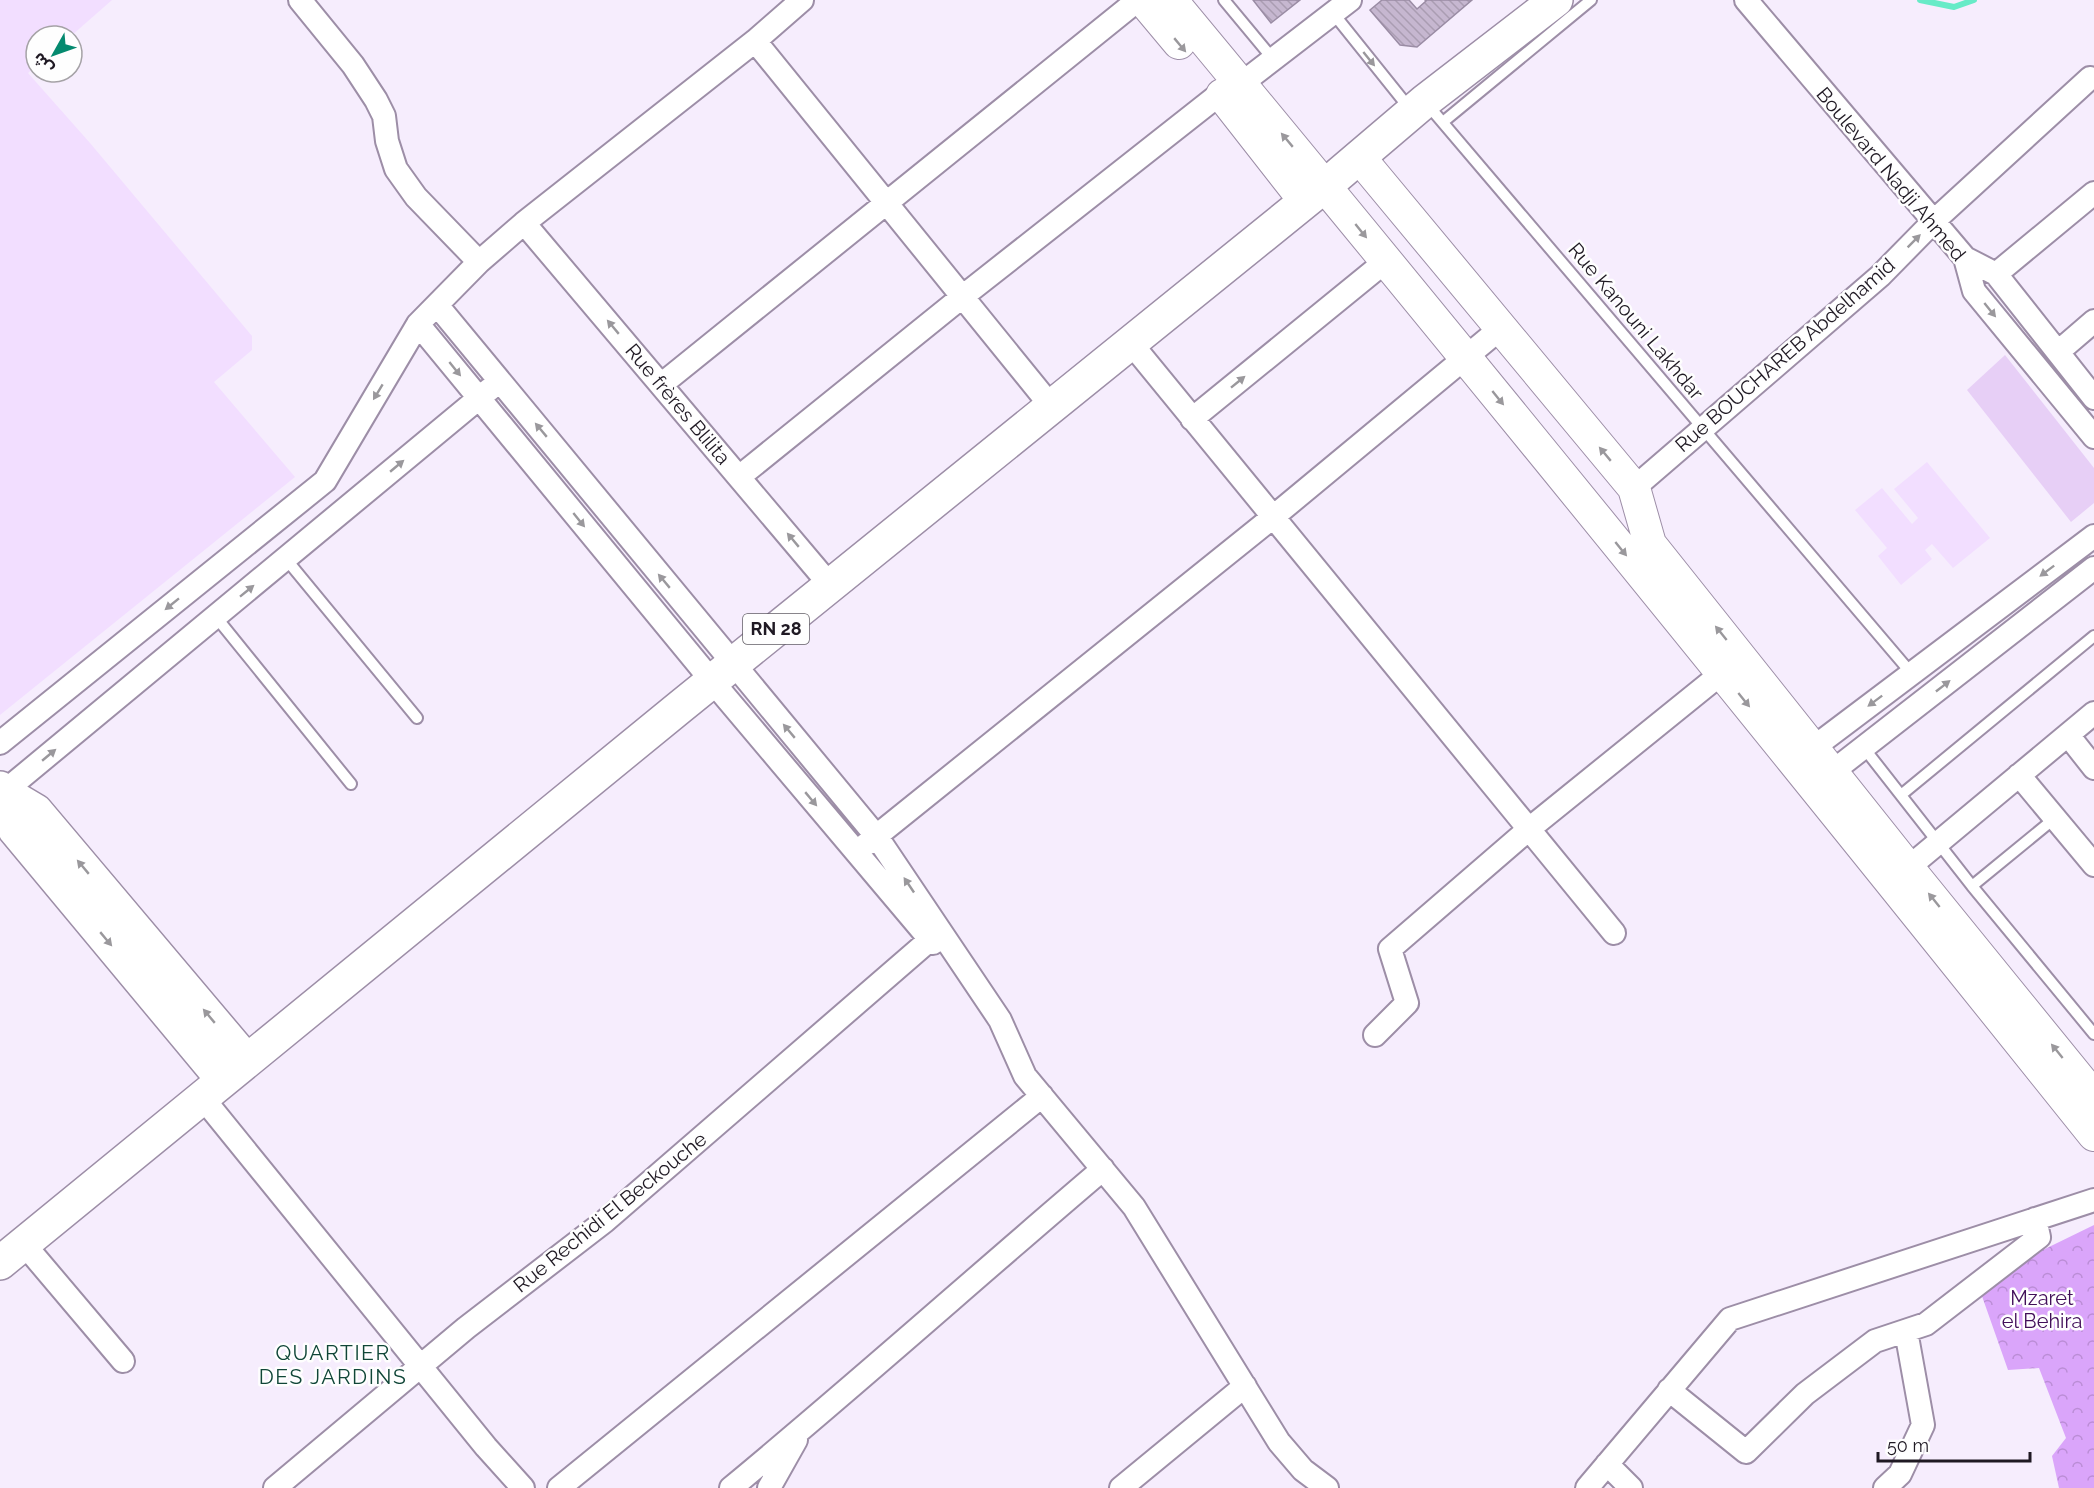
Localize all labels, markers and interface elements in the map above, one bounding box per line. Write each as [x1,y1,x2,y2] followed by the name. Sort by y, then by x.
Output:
[24,24,84,84] north arrow
[1174,37,1187,53] one-way arrow
[29,49,57,78] text: ش
[1363,51,1376,67] one-way arrow
[1811,82,1971,266] street label: Boulevard Nadji Ahmed
[1281,133,1294,148] one-way arrow
[1355,223,1367,238] one-way arrow
[1906,235,1920,249] one-way arrow
[1563,238,1709,404] street label: Rue Kanouni Lakhdar
[1670,253,1900,457] street label: Rue BOUCHAREB Abdelhamid
[1983,302,1995,317] one-way arrow
[607,320,620,335] one-way arrow
[620,339,736,469] street label: Rue frères Blilita
[449,361,462,377] one-way arrow
[1230,376,1245,388] one-way arrow
[372,384,383,400] one-way arrow
[1491,390,1504,406] one-way arrow
[535,422,548,438] one-way arrow
[1599,446,1612,462] one-way arrow
[390,461,405,473] one-way arrow
[572,512,585,527] one-way arrow
[786,532,799,548] one-way arrow
[1614,541,1627,556] one-way arrow
[2040,565,2056,577] one-way arrow
[658,573,671,589] one-way arrow
[239,584,255,597] one-way arrow
[164,598,180,611] one-way arrow
[743,614,809,644] road number: RN 28
[1715,625,1728,640] one-way arrow
[1936,680,1951,692] one-way arrow
[1737,692,1750,707] one-way arrow
[1867,695,1883,708] one-way arrow
[783,724,796,739] one-way arrow
[41,749,56,762] one-way arrow
[804,791,817,806] one-way arrow
[77,860,90,875] one-way arrow
[903,877,915,893] one-way arrow
[1928,892,1941,908] one-way arrow
[99,931,112,946] one-way arrow
[203,1009,216,1024] one-way arrow
[2051,1043,2064,1059] one-way arrow
[509,1127,712,1297] street label: Rue Rechidi El Beckouche
[2002,1286,2082,1333] park label: Mzaret el Behira
[259,1340,407,1389] district label: QUARTIER DES JARDINS
[1878,1425,2030,1463] scale bar
[1887,1435,1929,1456] text: 50 m

